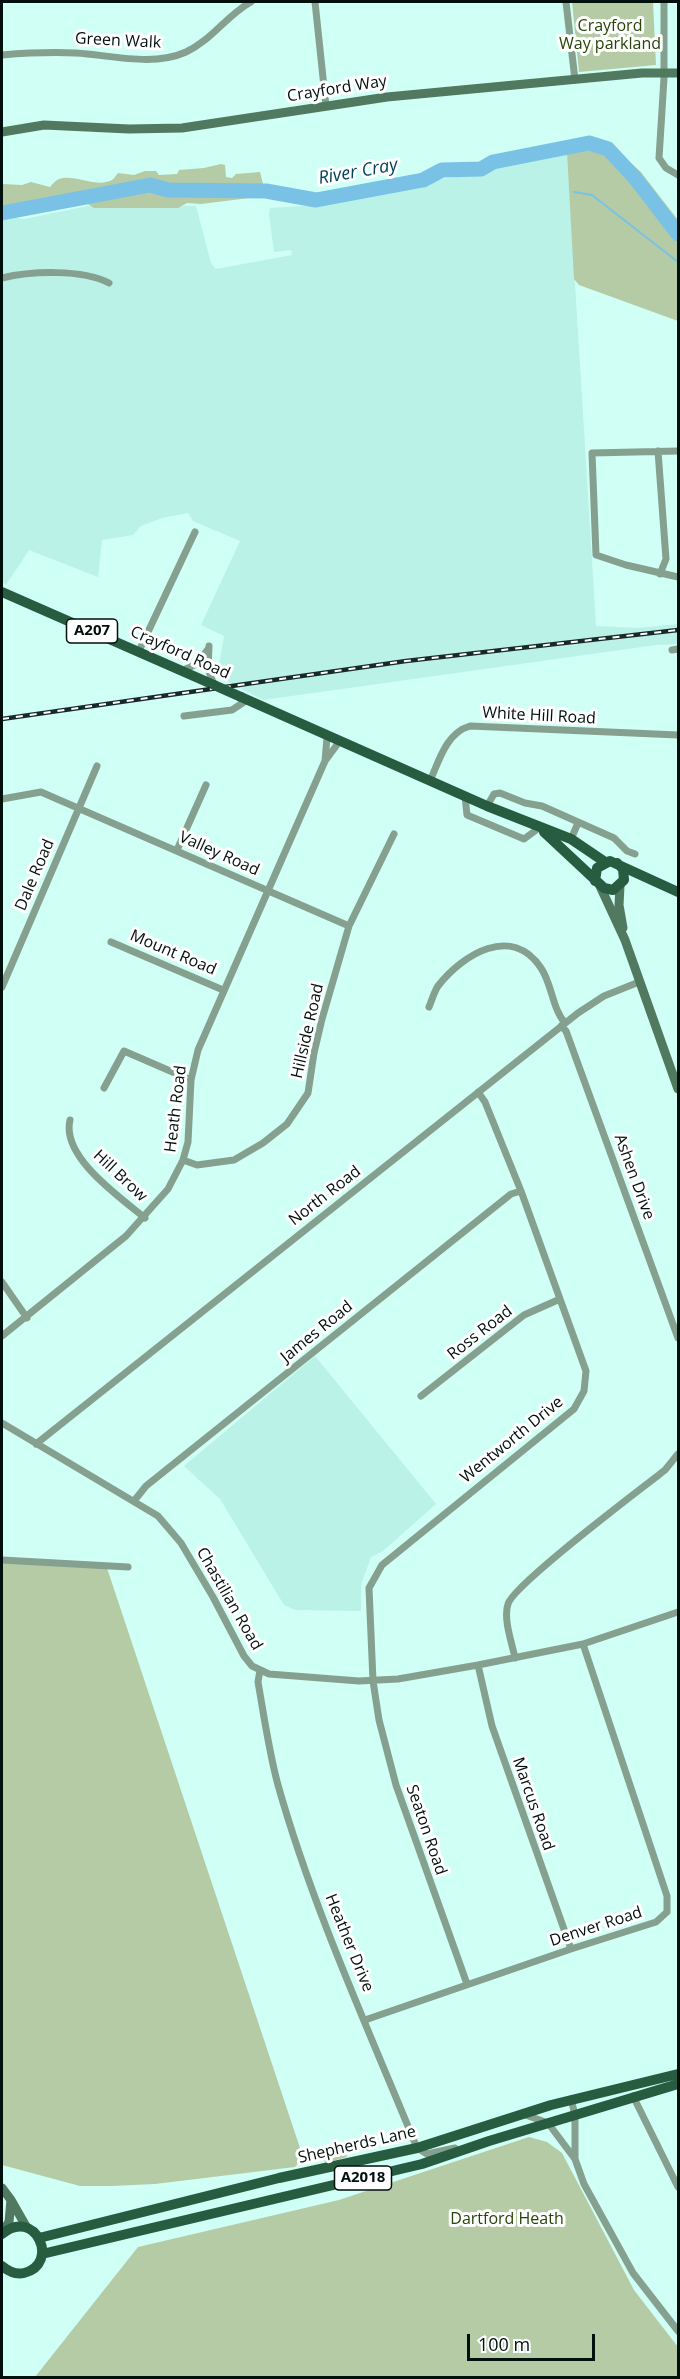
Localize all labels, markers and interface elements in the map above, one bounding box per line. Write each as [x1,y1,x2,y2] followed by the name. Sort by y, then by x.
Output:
[559,16,661,54] park label: Crayford Way parkland
[74,29,162,53] street label: Green Walk
[286,72,388,106] street label: Crayford Way
[317,154,399,190] water label: River Cray
[66,619,118,643] road number: A207
[127,622,233,684] street label: Crayford Road
[482,703,596,729] street label: White Hill Road
[176,828,262,880] street label: Valley Road
[11,836,59,914] street label: Dale Road
[127,926,219,980] street label: Mount Road
[288,982,328,1080] street label: Hillside Road
[161,1064,191,1154] street label: Heath Road
[610,1132,658,1222] street label: Ashen Drive
[89,1146,151,1206] street label: Hill Brow
[285,1162,365,1230] street label: North Road
[277,1297,357,1367] street label: James Road
[444,1302,516,1364] street label: Ross Road
[457,1393,567,1487] street label: Wentworth Drive
[192,1544,266,1654] street label: Chastilian Road
[508,1755,558,1853] street label: Marcus Road
[402,1782,450,1878] street label: Seaton Road
[321,1891,377,1995] street label: Heather Drive
[547,1903,645,1951] street label: Denver Road
[296,2122,418,2168] street label: Shepherds Lane
[334,2166,392,2190] road number: A2018
[450,2209,564,2229] park label: Dartford Heath
[470,2322,598,2360] scale bar
[478,2332,530,2356] text: 100 m

